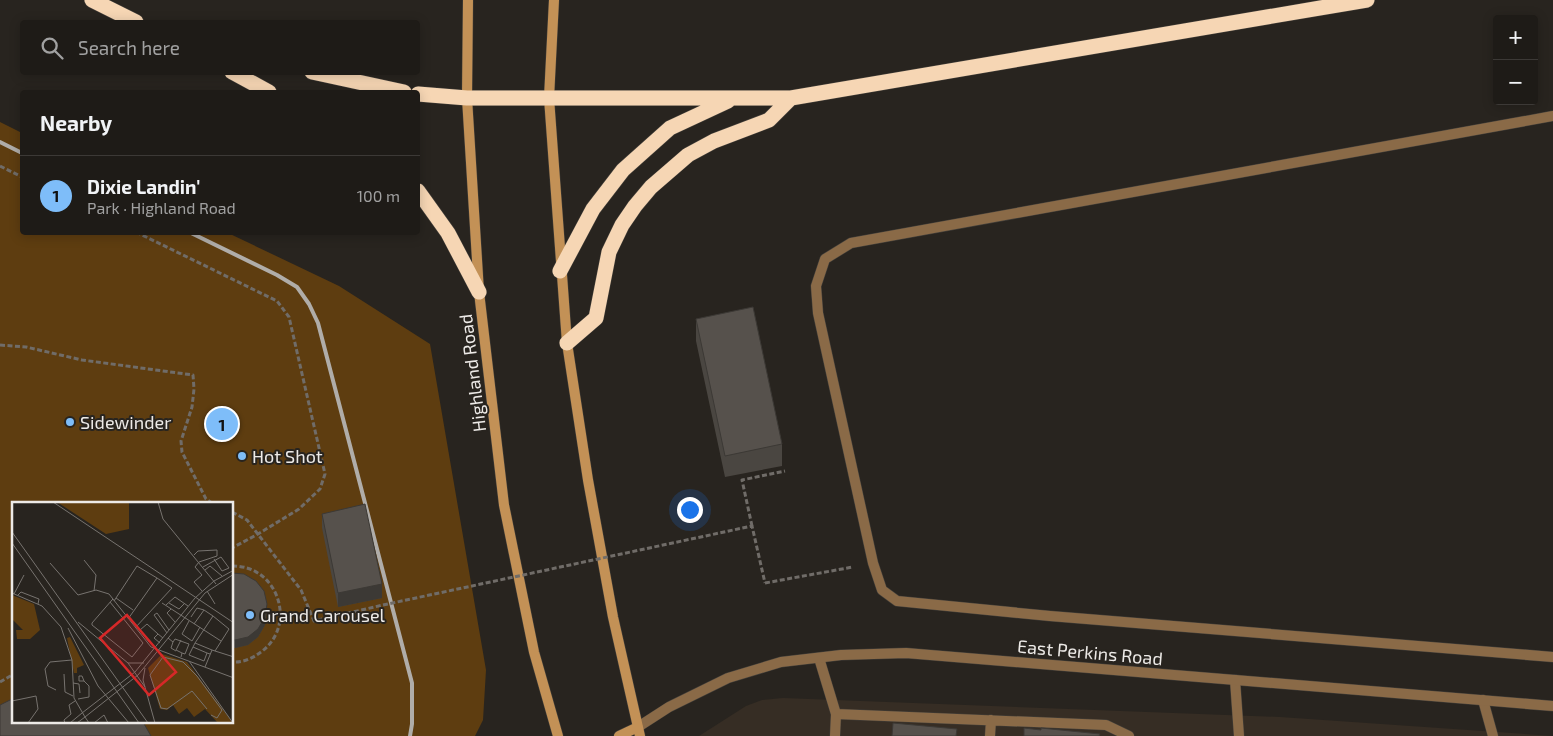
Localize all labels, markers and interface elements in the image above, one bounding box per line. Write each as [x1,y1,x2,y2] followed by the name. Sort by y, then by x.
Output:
[1493,15,1538,105] map controls
[1493,15,1538,60] button: +
[20,20,420,75] search box
[38,34,66,62] icon: search
[78,36,180,59] text: Search here
[1493,60,1538,105] button: −
[40,110,112,135] text: Nearby
[87,175,200,198] text: Dixie Landin'
[53,186,59,205] text: 1
[357,186,400,205] text: 100 m
[87,198,236,217] text: Park · Highland Road
[454,313,490,433] street label: Highland Road
[206,405,238,443] pin: 1
[80,411,172,433] place label: Sidewinder
[64,416,76,428] marker: Sidewinder
[252,445,323,467] place label: Hot Shot
[236,450,248,462] marker: Hot Shot
[677,497,703,523] your location
[12,502,234,724] inset map
[260,604,386,626] place label: Grand Carousel
[244,609,256,621] marker: Grand Carousel
[1016,635,1164,669] street label: East Perkins Road

